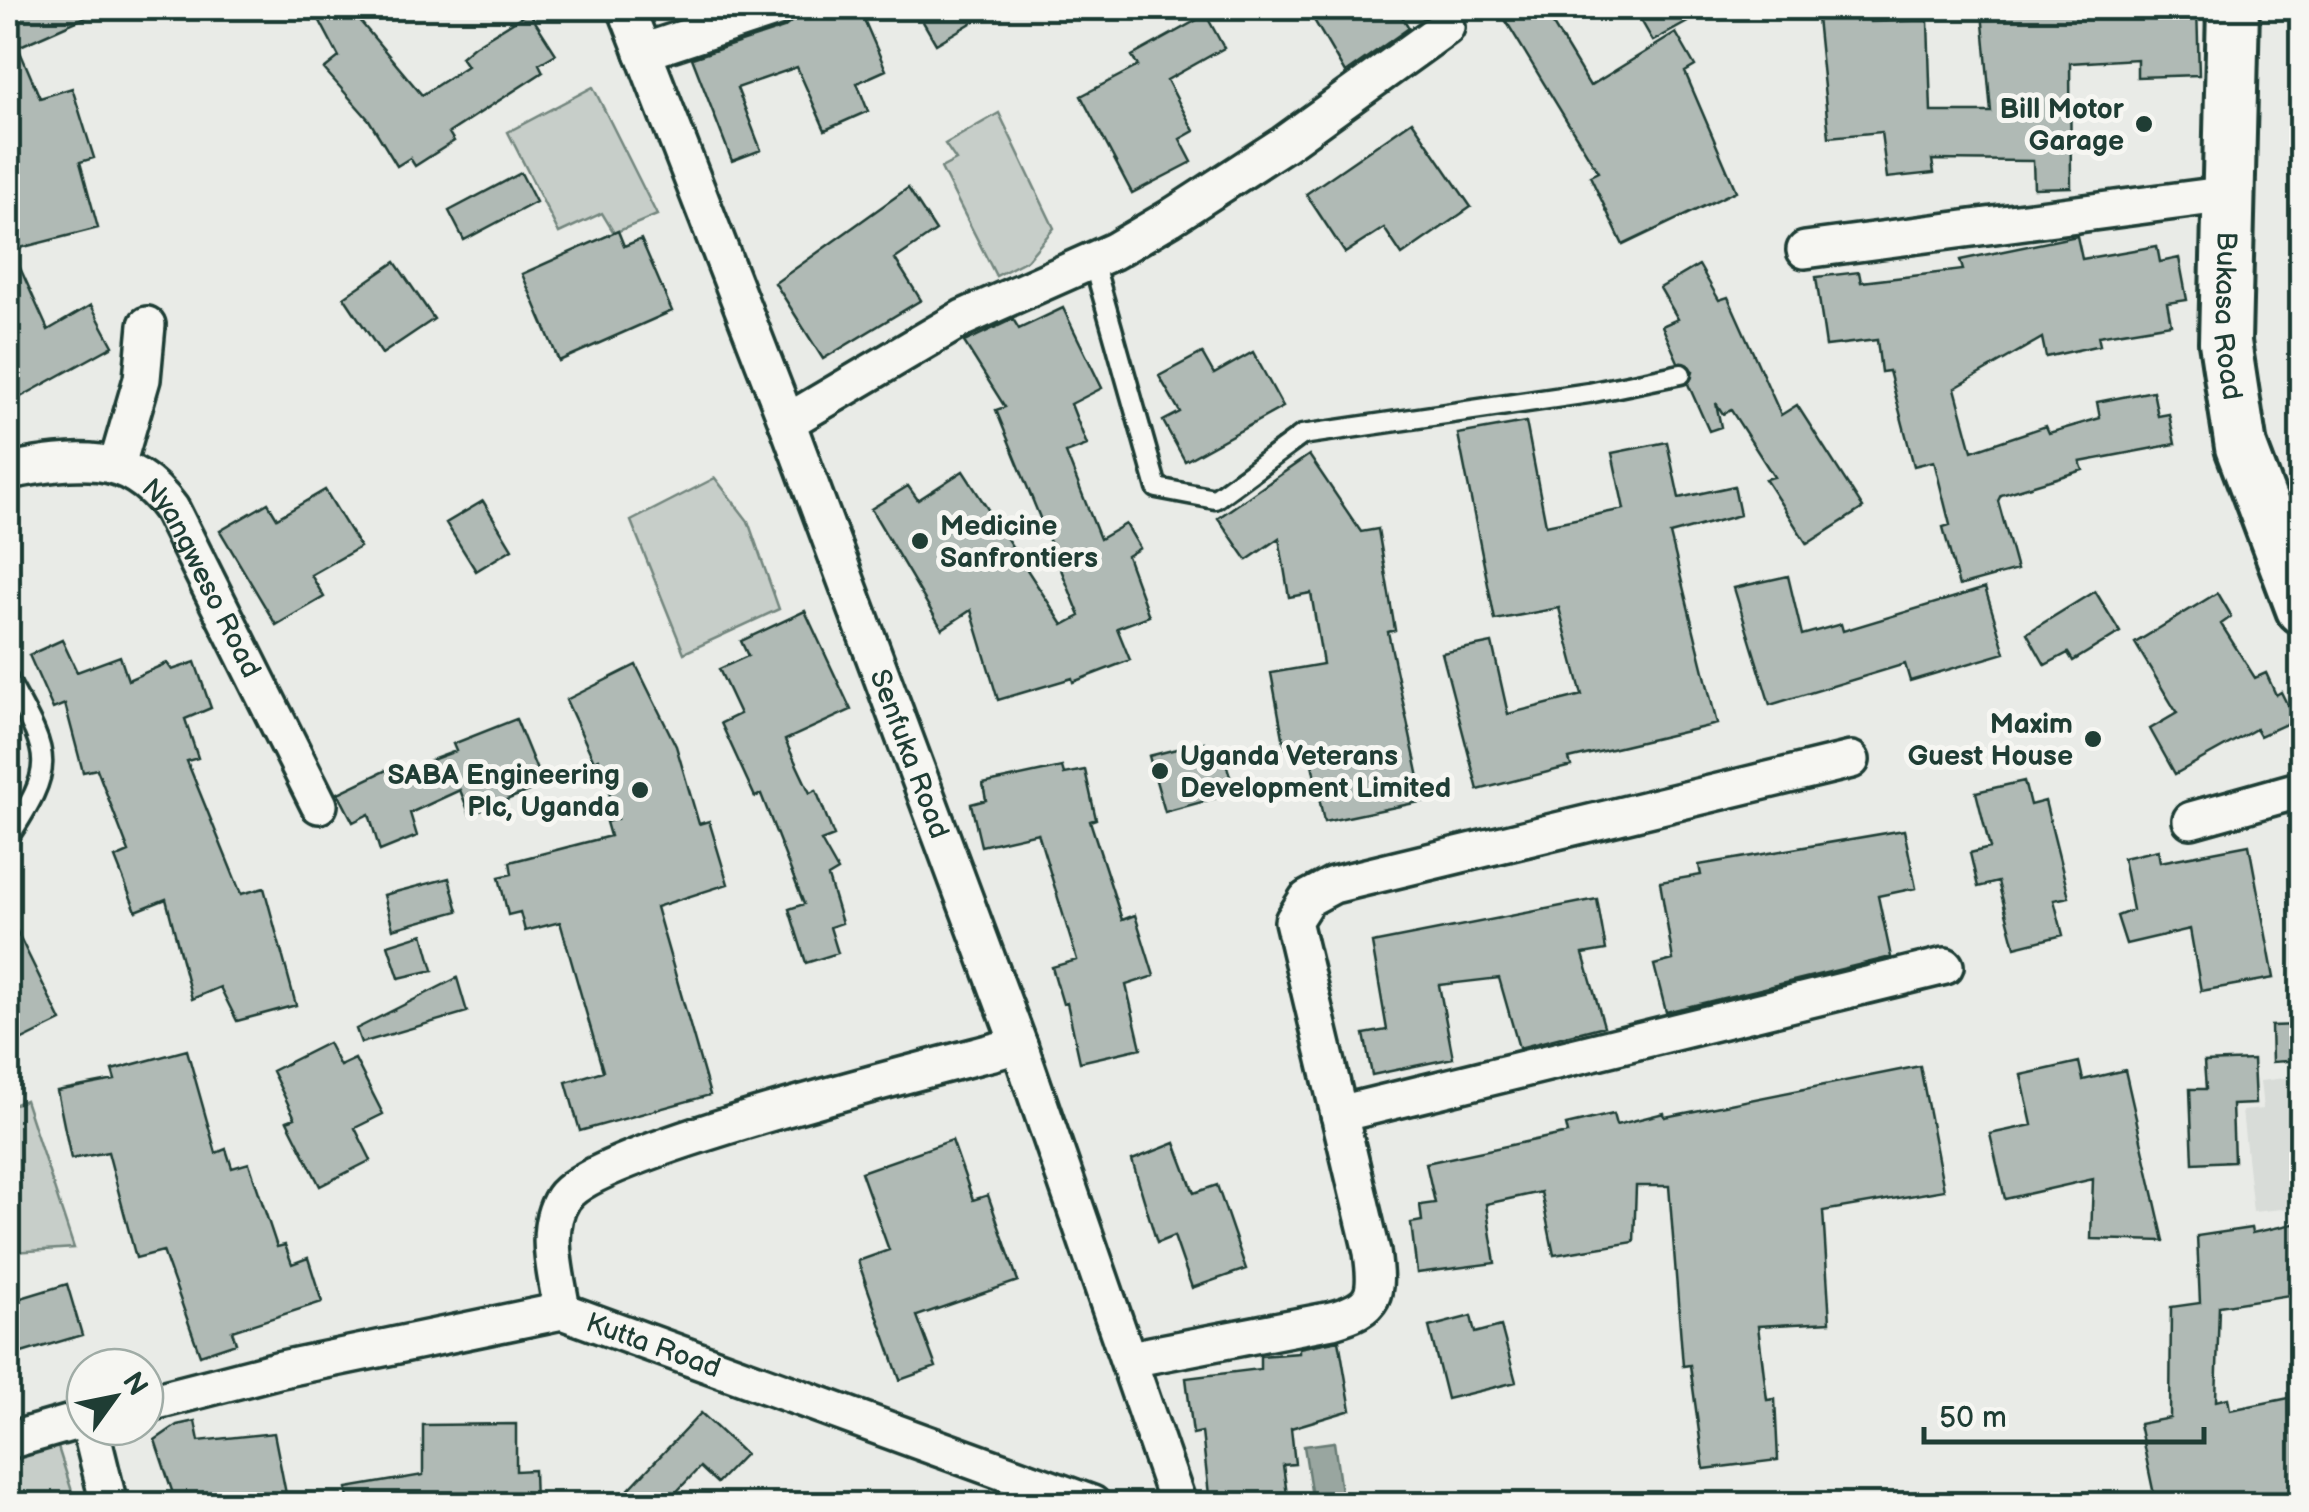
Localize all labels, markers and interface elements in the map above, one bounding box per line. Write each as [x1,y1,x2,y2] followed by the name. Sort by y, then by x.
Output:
[2000,93,2125,158] place label: Bill Motor Garage
[2133,113,2155,135] marker: Bill Motor Garage
[2206,231,2249,402] street label: Bukasa Road
[135,472,267,683] street label: Nyangweso Road
[940,510,1098,575] place label: Medicine Sanfrontiers
[909,530,931,552] marker: Medicine Sanfrontiers
[863,665,956,843] street label: Senfuka Road
[1908,708,2073,773] place label: Maxim Guest House
[2082,728,2104,750] marker: Maxim Guest House
[1180,740,1451,805] place label: Uganda Veterans Development Limited
[388,759,620,824] place label: SABA Engineering Plc, Uganda
[1149,760,1171,782] marker: Uganda Veterans Development Limited
[629,779,651,801] marker: SABA Engineering Plc, Uganda
[582,1306,725,1385] street label: Kutta Road
[65,1347,165,1447] north arrow
[115,1366,154,1402] text: N
[1924,1382,2204,1444] scale bar
[1939,1400,2007,1436] text: 50 m

